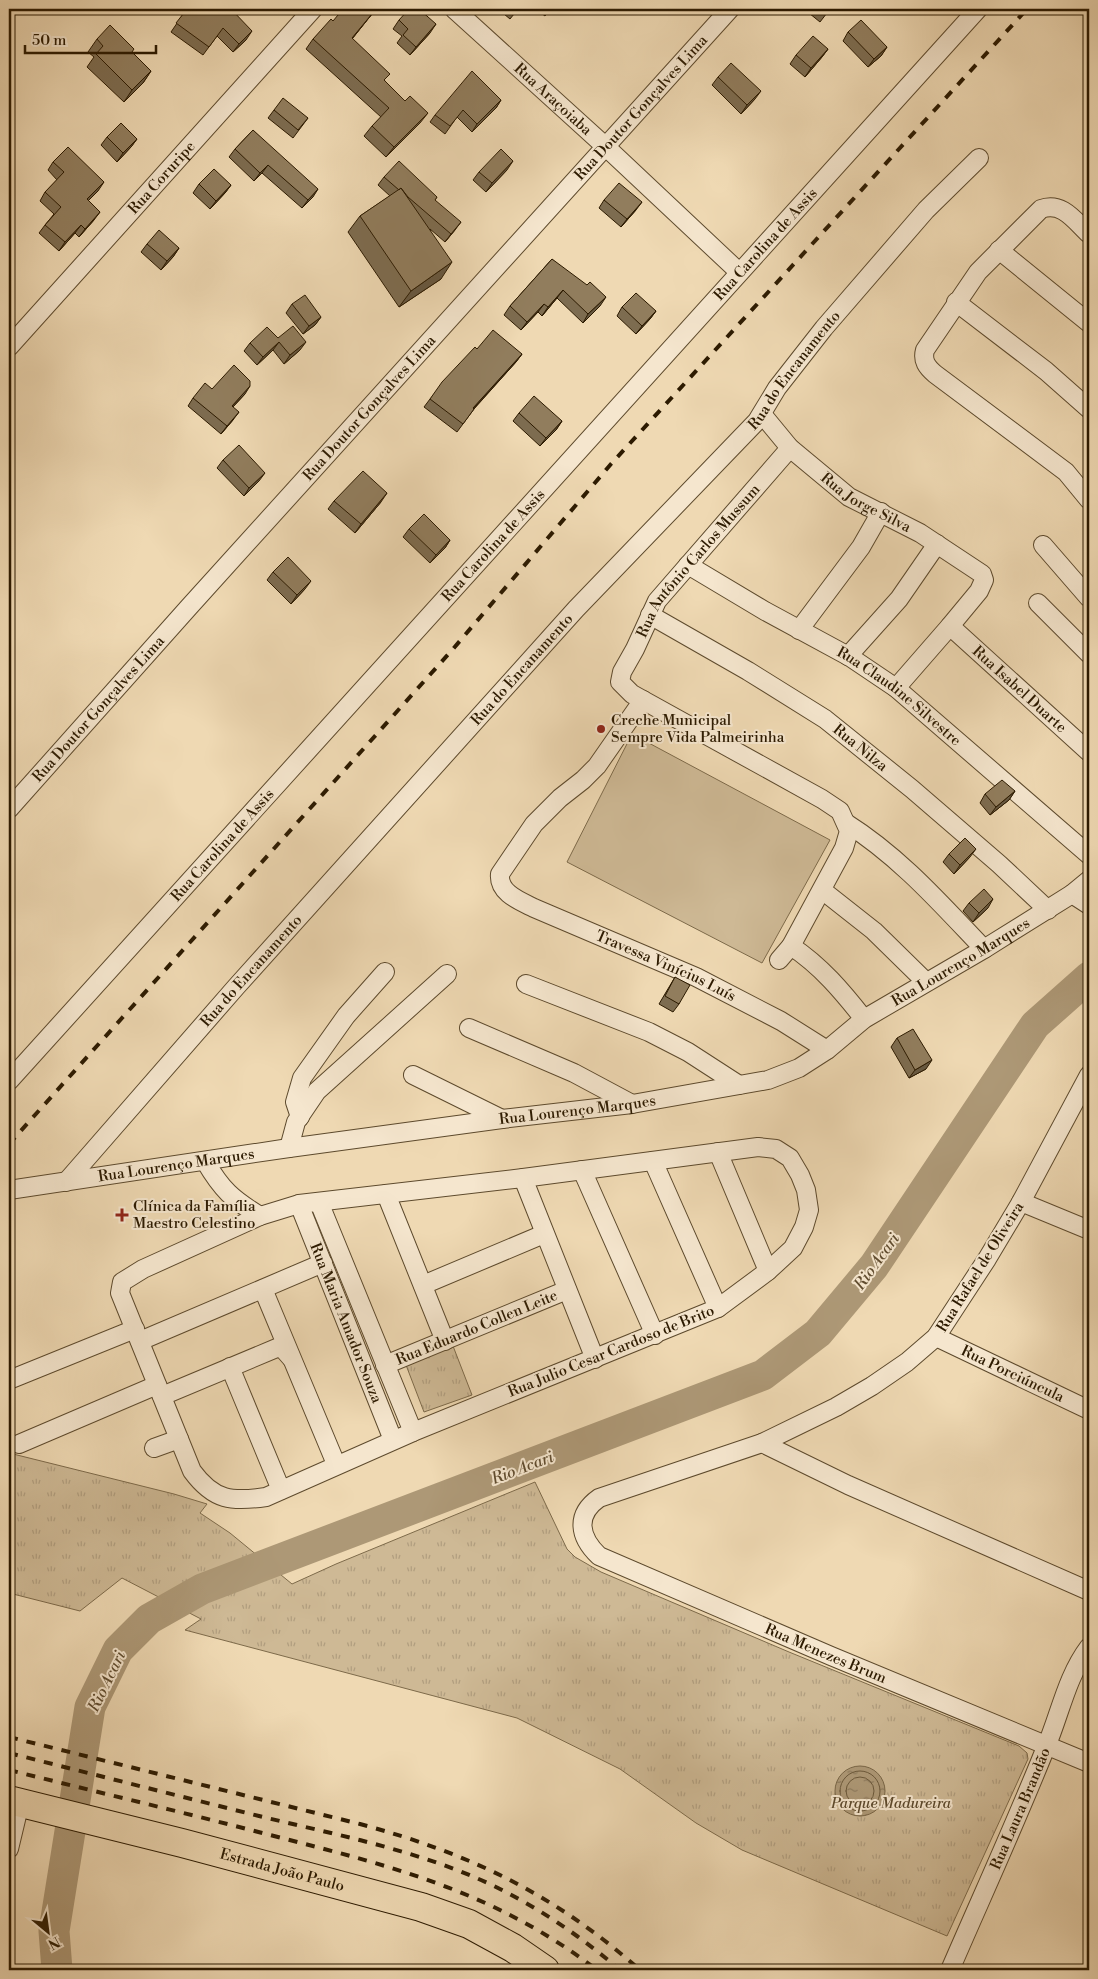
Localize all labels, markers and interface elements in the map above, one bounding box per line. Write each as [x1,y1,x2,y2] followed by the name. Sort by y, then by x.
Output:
[25,22,156,54] scale bar
[32,31,66,50] text: 50 m
[570,31,712,185] street label: Rua Doutor Gonçalves Lima
[510,59,596,140] street label: Rua Araçoiaba
[124,137,200,218] street label: Rua Coruripe
[710,184,822,305] street label: Rua Carolina de Assis
[744,307,845,434] street label: Rua do Encanamento
[299,331,440,485] street label: Rua Doutor Gonçalves Lima
[817,468,914,537] street label: Rua Jorge Silva
[632,480,764,641] street label: Rua Antônio Carlos Mussum
[438,485,549,606] street label: Rua Carolina de Assis
[467,610,577,730] street label: Rua do Encanamento
[28,632,169,786] street label: Rua Doutor Gonçalves Lima
[968,642,1070,737] street label: Rua Isabel Duarte
[833,643,965,750] street label: Rua Claudine Silvestre
[611,711,785,747] place label: Creche Municipal Sempre Vida Palmeirinha
[829,720,892,776] street label: Rua Nilza
[595,723,607,735] marker: Creche Municipal Sempre Vida Palmeirinha
[167,785,278,906] street label: Rua Carolina de Assis
[197,911,306,1031] street label: Rua do Encanamento
[888,914,1033,1011] street label: Rua Lourenço Marques
[592,926,739,1006] street label: Travessa Vinícius Luís
[498,1091,657,1129] street label: Rua Lourenço Marques
[97,1144,256,1187] street label: Rua Lourenço Marques
[133,1197,256,1233] place label: Clínica da Família Maestro Celestino
[933,1198,1028,1336] street label: Rua Rafael de Oliveira
[115,1208,129,1222] marker: Clínica da Família Maestro Celestino
[849,1229,904,1295] water label: Rio Acari
[305,1240,386,1406] street label: Rua Maria Amador Souza
[393,1286,561,1370] street label: Rua Eduardo Collen Leite
[505,1301,717,1402] street label: Rua Julio Cesar Cardoso de Brito
[958,1341,1067,1407] street label: Rua Porciúncula
[487,1447,556,1489] water label: Rio Acari
[762,1620,889,1688] street label: Rua Menezes Brum
[83,1648,130,1716] water label: Rio Acari
[986,1745,1055,1873] street label: Rua Laura Brandão
[830,1794,952,1813] park label: Parque Madureira
[218,1845,346,1896] street label: Estrada João Paulo
[22,1906,72,1956] north arrow
[45,1932,63,1953] text: N

